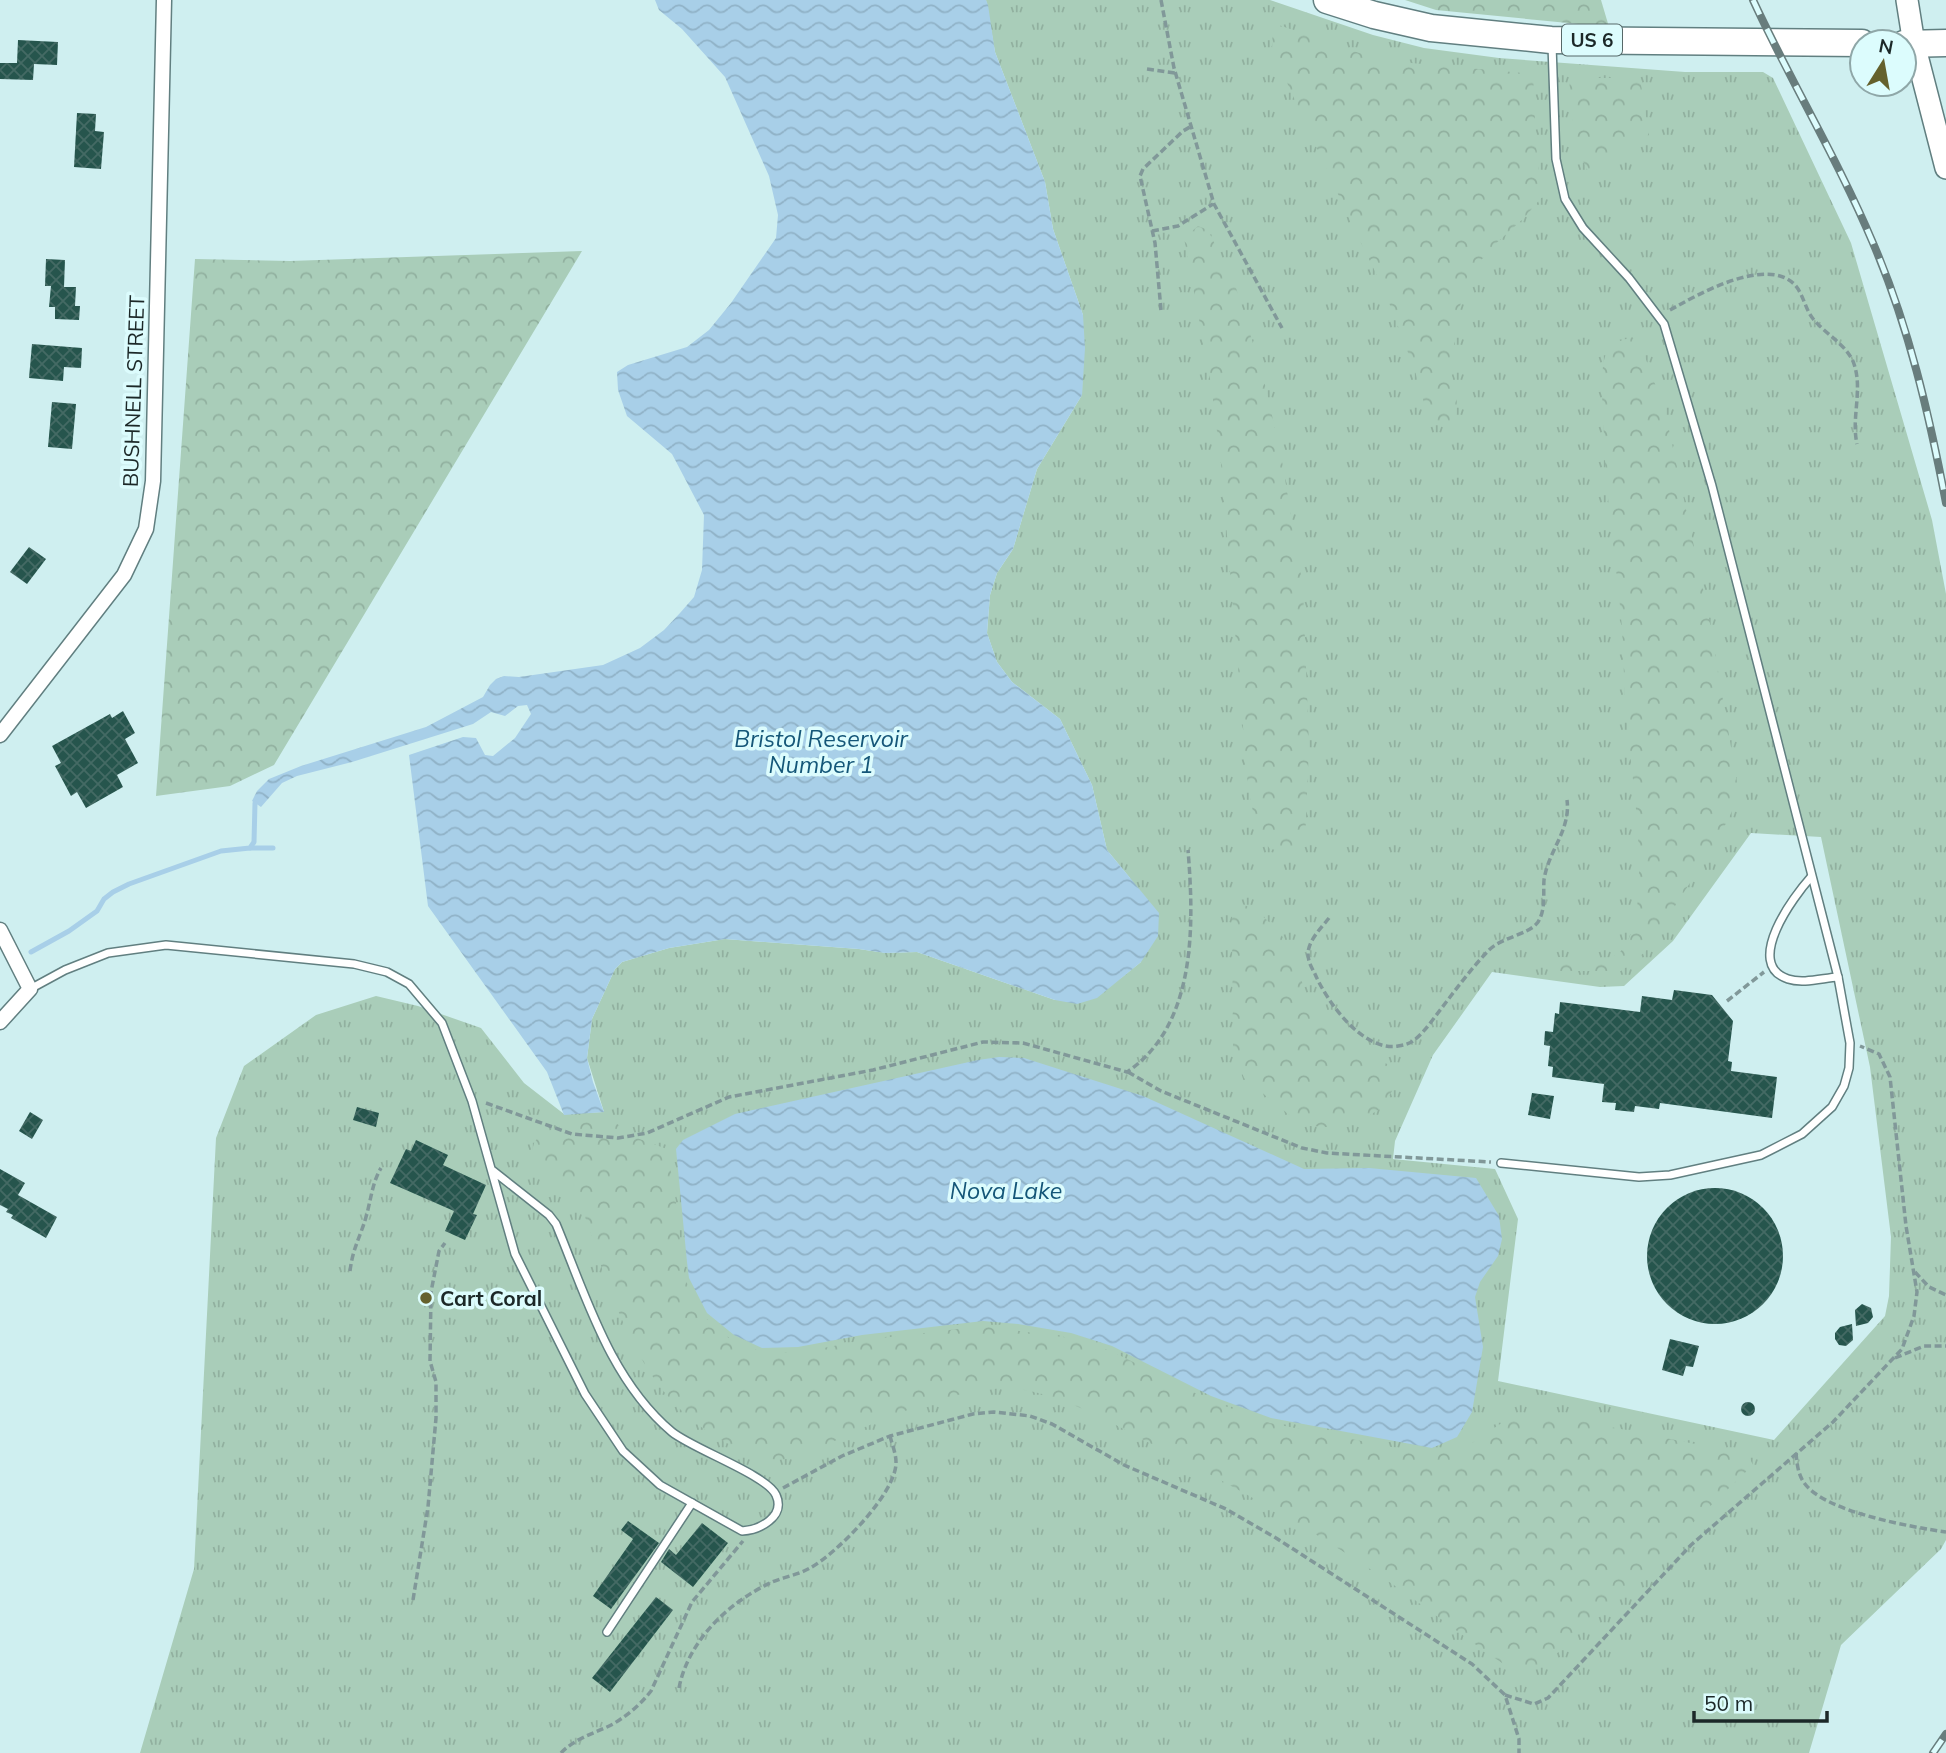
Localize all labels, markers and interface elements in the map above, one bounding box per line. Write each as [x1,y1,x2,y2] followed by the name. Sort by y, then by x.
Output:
[1562,24,1622,56] road number: US 6
[1848,28,1918,98] north arrow
[1877,33,1896,59] text: N
[117,294,149,488] street label: BUSHNELL STREET
[734,724,909,779] water label: Bristol Reservoir Number 1
[950,1176,1062,1205] water label: Nova Lake
[440,1285,542,1311] place label: Cart Coral
[418,1290,434,1306] marker: Cart Coral
[1694,1680,1827,1724] scale bar
[1704,1690,1753,1716] text: 50 m

